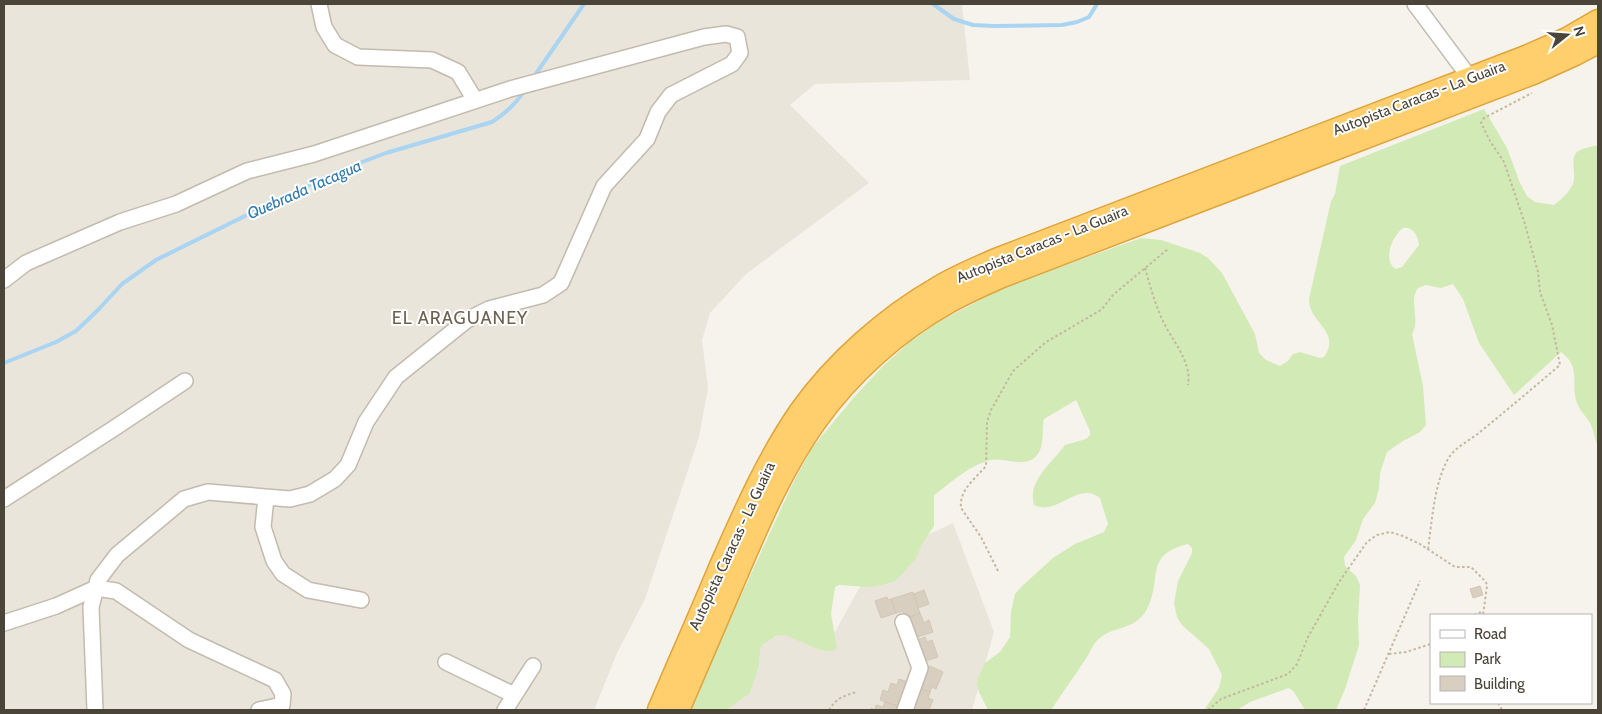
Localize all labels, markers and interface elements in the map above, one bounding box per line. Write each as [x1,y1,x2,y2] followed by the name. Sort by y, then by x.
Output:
[1542,10,1592,60] north arrow
[1569,24,1589,39] text: N
[1330,56,1509,139] street label: Autopista Caracas - La Guaira
[244,156,364,223] water label: Quebrada Tacagua
[954,201,1131,287] street label: Autopista Caracas - La Guaira
[392,307,528,329] district label: EL ARAGUANEY
[685,458,779,633] street label: Autopista Caracas - La Guaira
[1430,614,1592,704] legend
[1474,625,1507,643] text: Road
[1474,650,1501,668] text: Park
[1474,675,1525,693] text: Building

